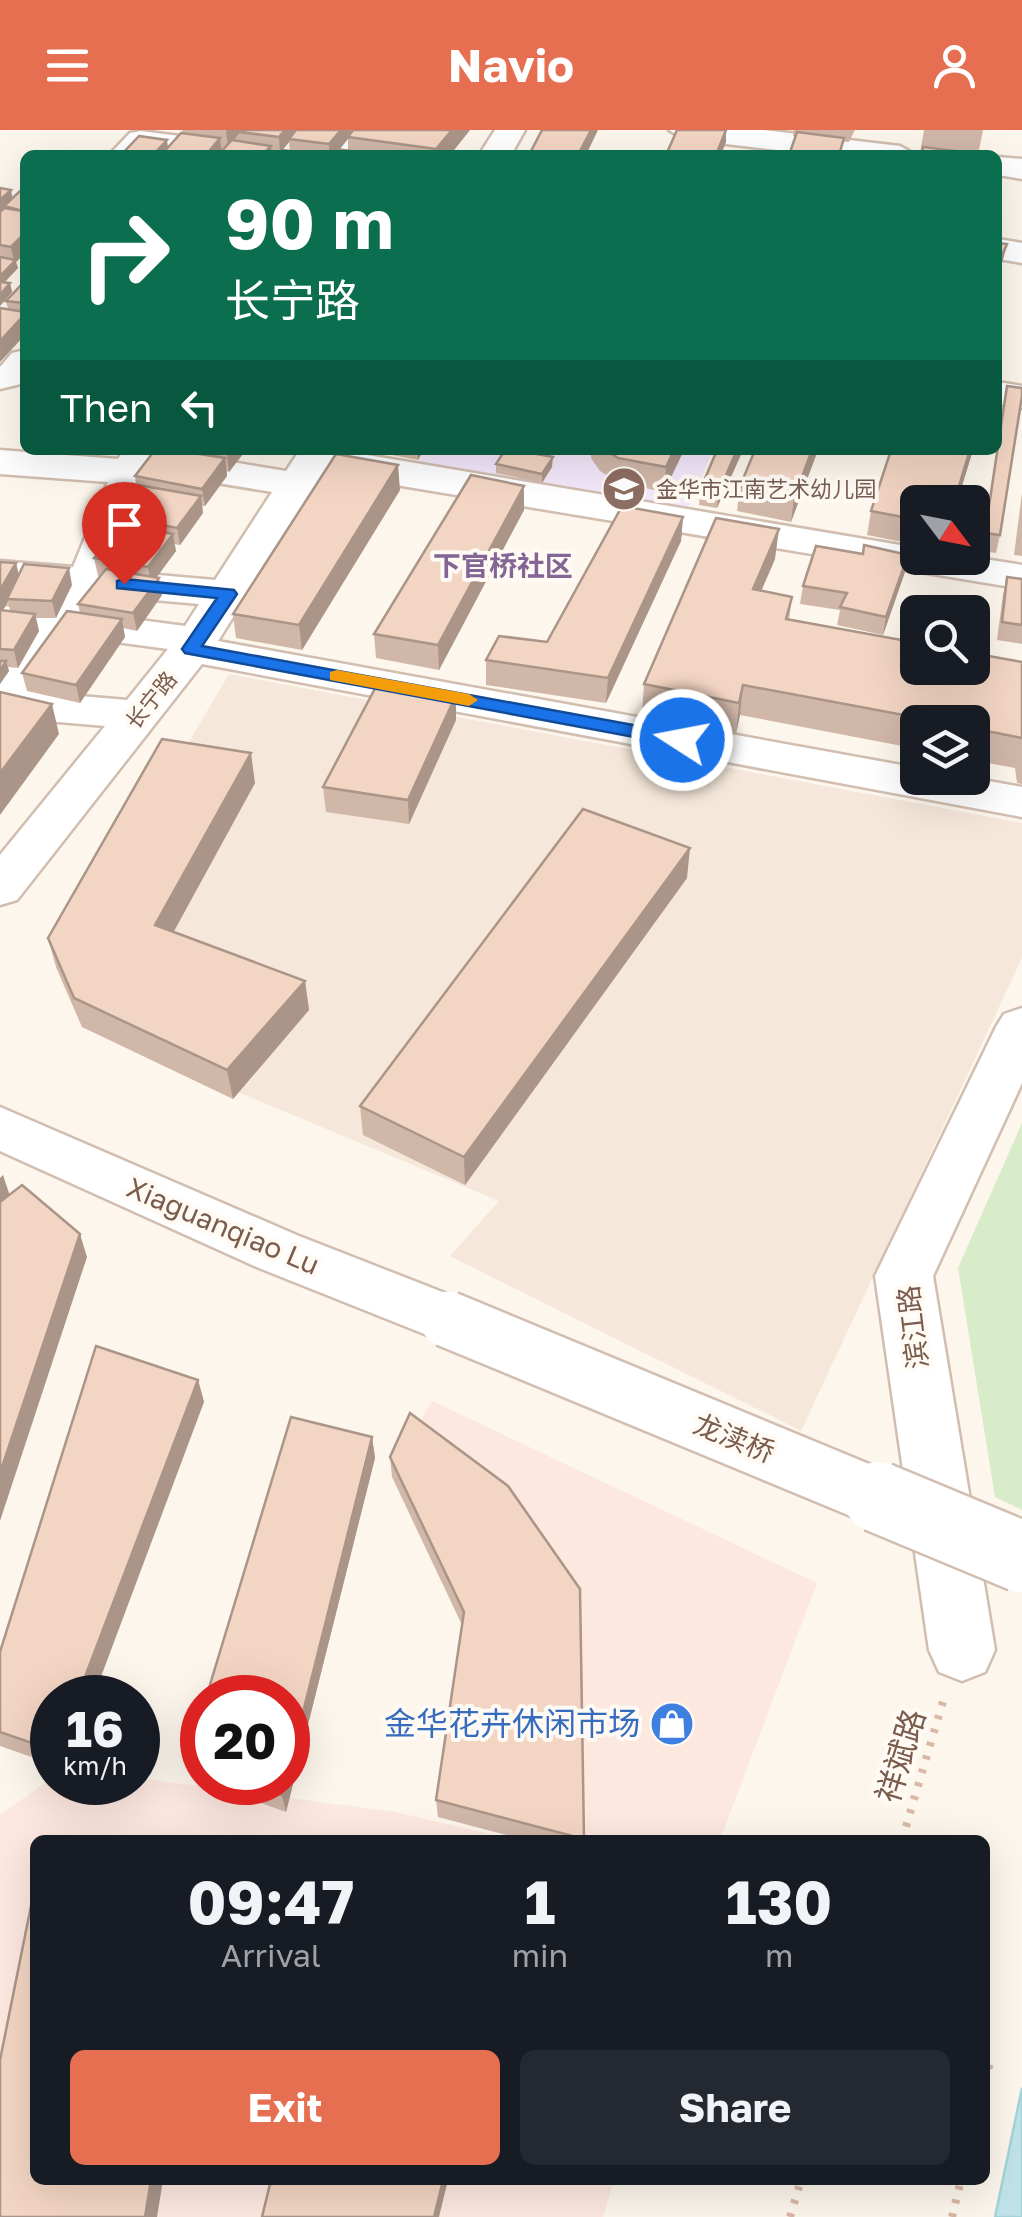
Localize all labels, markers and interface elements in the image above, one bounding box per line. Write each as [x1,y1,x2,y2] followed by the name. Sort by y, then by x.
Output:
[40,38,95,93] icon: menu
[448,38,574,92] text: Navio
[927,38,982,93] icon: person
[225,180,394,264] text: 90 m
[60,190,190,320] icon: right
[225,273,360,327] text: 长宁路
[172,380,227,435] icon: left
[60,385,152,430] text: Then
[601,466,647,512] school or university icon: 金华市江南艺术幼儿园
[656,475,876,502] place label: 金华市江南艺术幼儿园
[82,482,167,585] pin
[900,485,990,575] north arrow
[900,485,990,795] map controls
[97,497,152,552] icon: arrive
[433,549,573,582] district label: 下官桥社区
[900,595,990,685] button: search
[119,666,182,734] street label: 长宁路
[630,688,734,792] position arrow
[900,705,990,795] button: layers
[122,1170,324,1281] street label: Xiaguanqiao Lu
[891,1283,934,1371] street label: 滨江路
[689,1407,779,1469] street label: 龙渎桥
[180,1675,310,1805] speed limit sign: 20
[66,1698,124,1758] text: 16
[649,1701,695,1747] shop icon: 金华花卉休闲市场
[384,1704,640,1742] place label: 金华花卉休闲市场
[868,1704,932,1807] street label: 祥斌路
[63,1750,127,1781] text: km/h
[188,1865,354,1937] text: 09:47
[525,1865,555,1937] text: 1
[726,1865,832,1937] text: 130
[221,1936,321,1974] text: Arrival
[512,1936,568,1974] text: min
[765,1936,793,1974] text: m
[70,2050,500,2165] button: Exit
[520,2050,950,2165] button: Share

